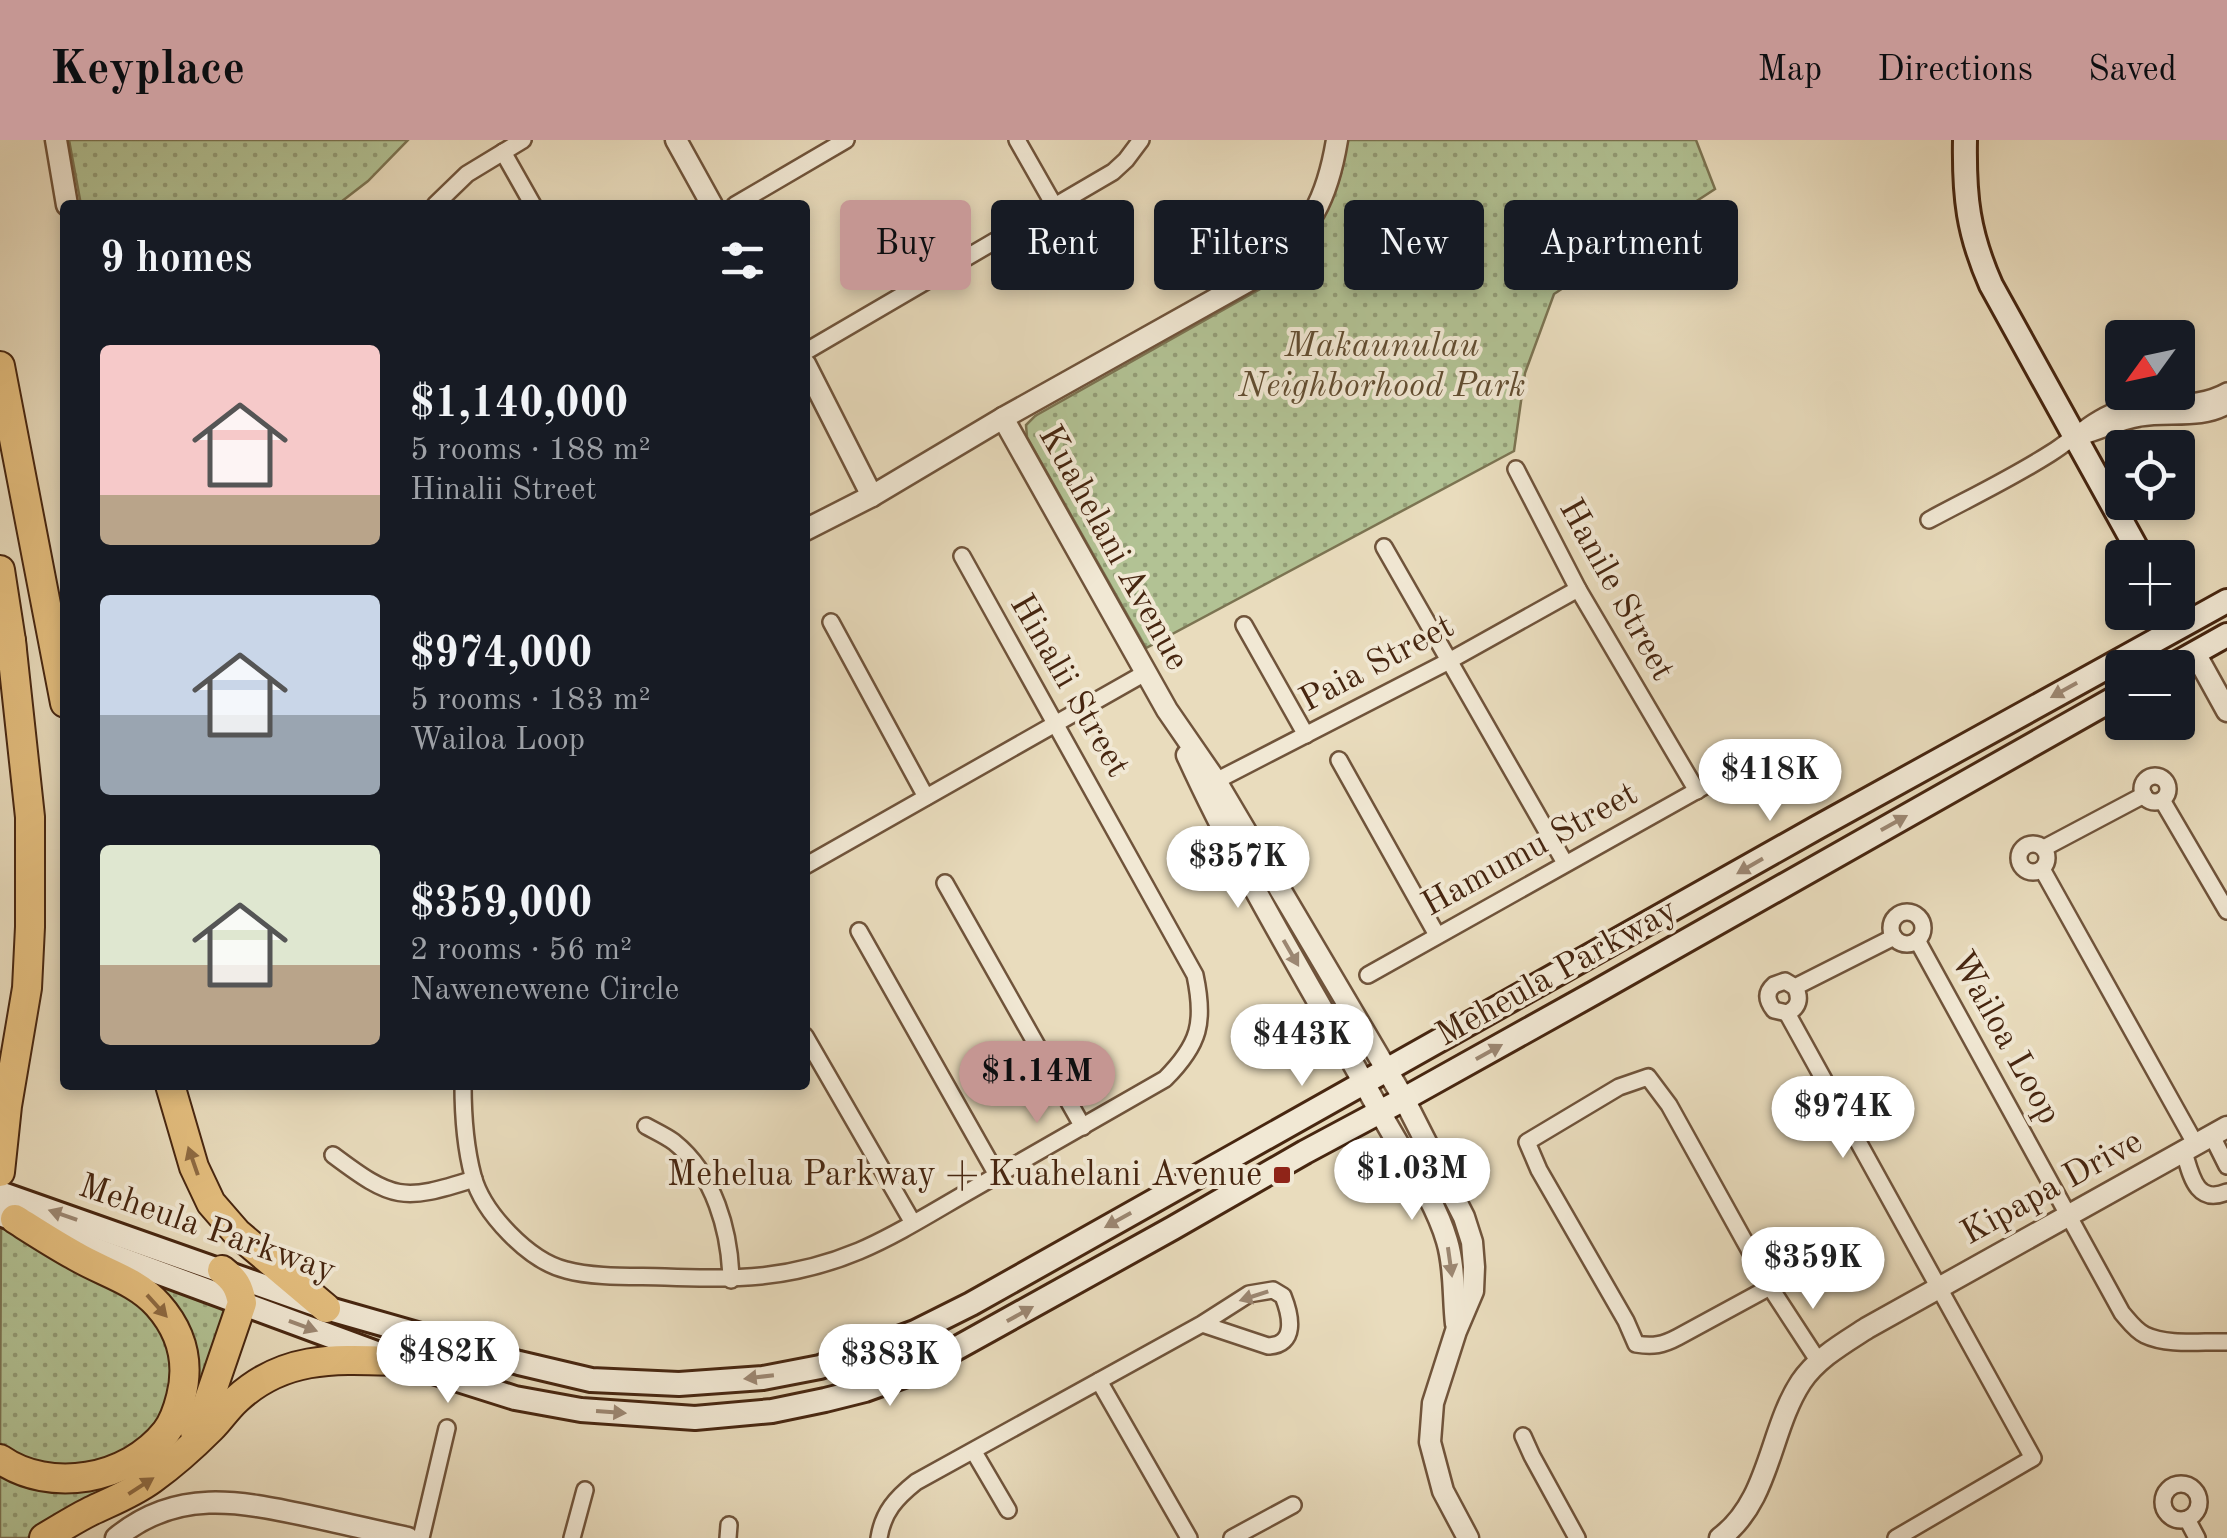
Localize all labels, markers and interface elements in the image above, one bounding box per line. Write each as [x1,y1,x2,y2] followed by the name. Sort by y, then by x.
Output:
[50,46,245,94] text: Keyplace
[1757,53,1822,88] text: Map
[1877,53,2033,88] text: Directions
[2088,53,2177,88] text: Saved
[840,200,971,290] chip: Buy
[991,200,1134,290] chip: Rent
[1154,200,1324,290] chip: Filters
[1344,200,1484,290] chip: New
[1504,200,1738,290] chip: Apartment
[715,233,770,288] icon: filters
[100,239,252,281] text: 9 homes
[2105,320,2195,410] north arrow
[2105,320,2195,740] map controls
[1237,329,1526,404] park label: Makaunulau Neighborhood Park
[410,384,628,426] text: $1,140,000
[180,385,300,505] icon: home
[1031,420,1195,676] street label: Kuahelani Avenue
[2105,430,2195,520] button: locate
[410,435,651,467] text: 5 rooms · 188 m²
[410,475,597,507] text: Hinalii Street
[1552,493,1680,687] street label: Hanile Street
[2105,540,2195,630] button: +
[1003,589,1135,783] street label: Hinalii Street
[1294,609,1460,719] street label: Paia Street
[410,634,592,676] text: $974,000
[180,635,300,755] icon: home
[2105,650,2195,740] button: −
[2050,681,2078,699] one-way arrow
[410,685,651,717] text: 5 rooms · 183 m²
[410,725,585,757] text: Wailoa Loop
[1700,739,1840,824] pin: $418K
[1721,755,1819,787] text: $418K
[1416,776,1644,924] street label: Hamumu Street
[1880,815,1908,832] one-way arrow
[1168,826,1308,911] pin: $357K
[1189,842,1287,874] text: $357K
[1735,857,1764,874] one-way arrow
[410,884,592,926] text: $359,000
[180,885,300,1005] icon: home
[1431,892,1683,1054] street label: Meheula Parkway
[410,935,632,967] text: 2 rooms · 56 m²
[1282,939,1299,967] one-way arrow
[1943,946,2067,1130] street label: Wailoa Loop
[410,975,679,1007] text: Nawenewene Circle
[1232,1004,1372,1089] pin: $443K
[1253,1020,1351,1052] text: $443K
[956,1041,1118,1126] pin: $1.14M
[1475,1043,1503,1061] one-way arrow
[981,1057,1093,1089] text: $1.14M
[1773,1076,1913,1161] pin: $974K
[1794,1092,1892,1124] text: $974K
[1956,1124,2148,1252] street label: Kipapa Drive
[1331,1138,1493,1223] pin: $1.03M
[185,1145,200,1175] one-way arrow
[1356,1154,1468,1186] text: $1.03M
[667,1158,1262,1193] place label: Mehelua Parkway + Kuahelani Avenue
[1271,1164,1293,1186] marker: Mehelua Parkway + Kuahelani Avenue
[74,1169,340,1289] street label: Meheula Parkway
[48,1207,78,1222] one-way arrow
[1104,1211,1132,1229] one-way arrow
[1743,1227,1883,1312] pin: $359K
[1764,1243,1862,1275] text: $359K
[1443,1247,1459,1278] one-way arrow
[1239,1289,1269,1304] one-way arrow
[145,1293,167,1318] one-way arrow
[1006,1306,1034,1323] one-way arrow
[289,1319,319,1334] one-way arrow
[378,1321,518,1406] pin: $482K
[820,1324,960,1409] pin: $383K
[399,1337,497,1369] text: $482K
[841,1340,939,1372] text: $383K
[743,1369,774,1385] one-way arrow
[595,1404,627,1420] one-way arrow
[127,1477,155,1495] one-way arrow

